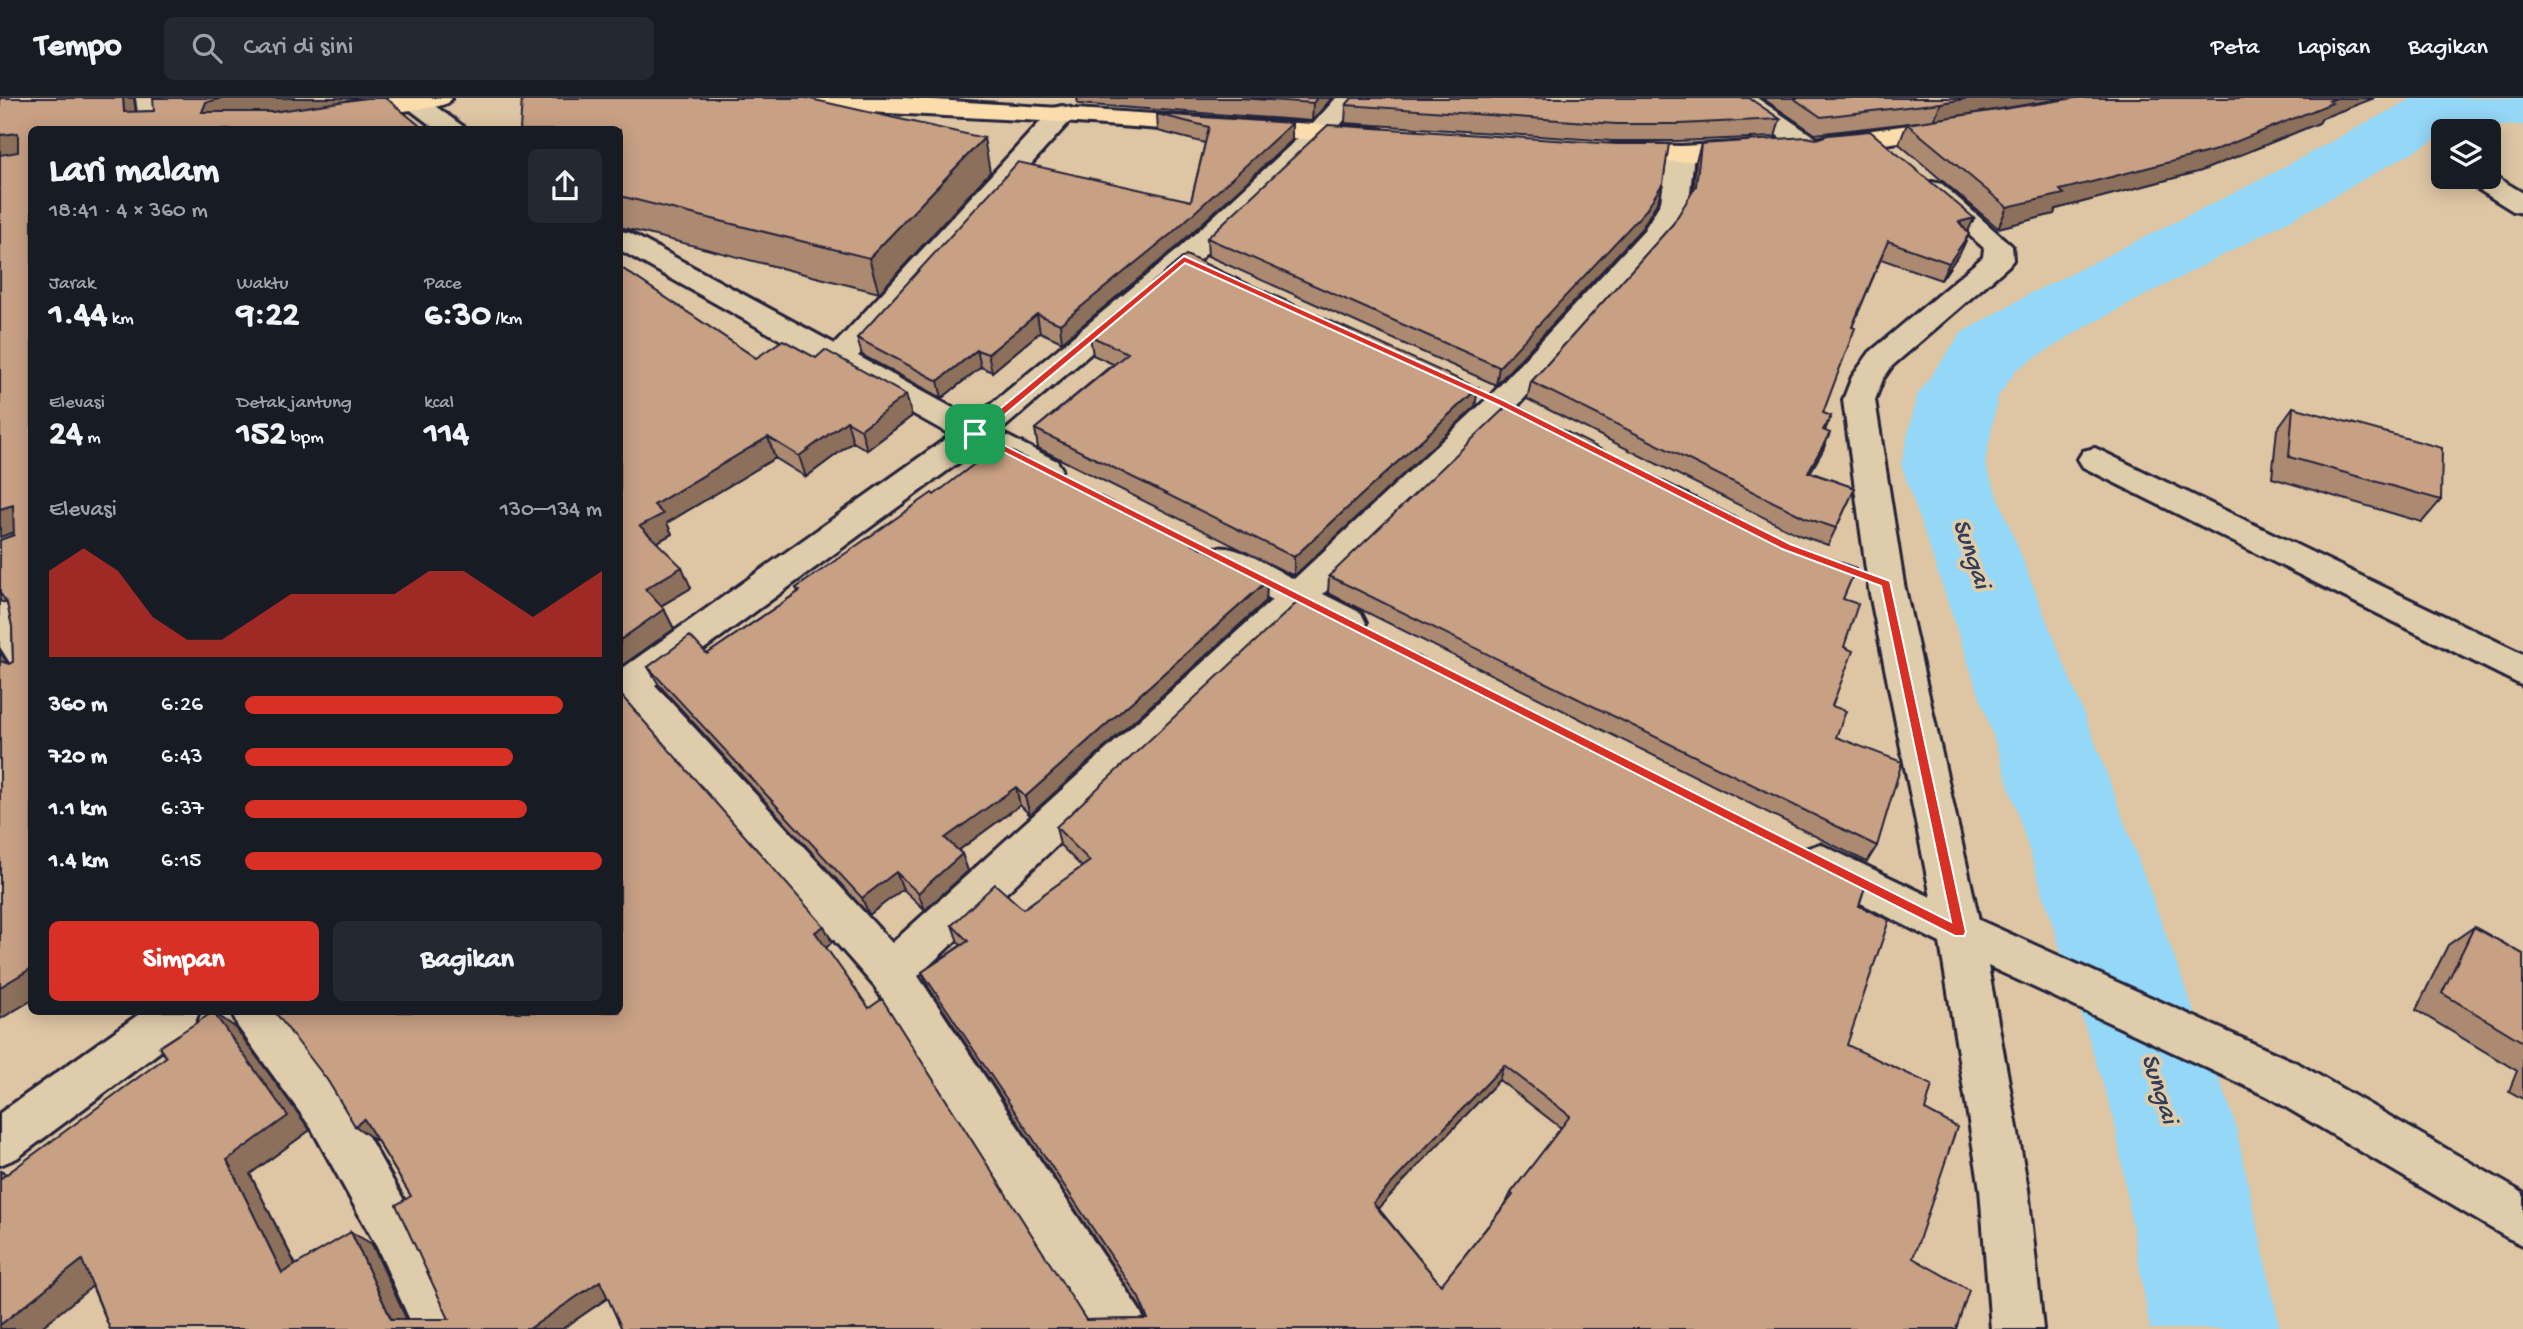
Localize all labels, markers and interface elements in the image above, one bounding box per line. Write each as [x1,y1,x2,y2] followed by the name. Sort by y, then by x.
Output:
[164,17,654,80] search box
[35,29,122,67] text: Tempo
[188,29,226,67] icon: search
[244,33,353,64] text: Cari di sini
[2211,34,2259,63] text: Peta
[2297,34,2370,63] text: Lapisan
[2408,34,2488,63] text: Bagikan
[2431,119,2501,189] map controls
[2431,119,2501,189] button: layers
[528,149,602,223] button: share
[49,150,219,194] text: Lari malam
[49,198,208,225] text: 18:41 · 4 × 360 m
[49,273,95,296] text: Jarak
[237,273,289,296] text: Waktu
[424,273,462,296] text: Pace
[49,296,107,337] text: 1.44
[237,296,300,337] text: 9:22
[424,296,491,337] text: 6:30
[107,308,134,331] text: km
[491,308,522,331] text: /km
[49,392,105,415] text: Elevasi
[237,392,352,415] text: Detak jantung
[424,392,454,415] text: kcal
[945,404,1005,464] pin
[49,415,83,456] text: 24
[237,415,286,456] text: 152
[424,415,469,456] text: 114
[956,415,994,453] icon: arrive
[83,427,101,450] text: m
[286,427,324,450] text: bpm
[49,497,117,524] text: Elevasi
[500,497,602,524] text: 130–134 m
[1943,516,1997,596] water label: Sungai
[49,692,107,719] text: 360 m
[161,692,203,719] text: 6:26
[49,744,107,771] text: 720 m
[161,744,203,771] text: 6:43
[49,796,107,823] text: 1.1 km
[161,796,204,823] text: 6:37
[49,848,108,875] text: 1.4 km
[161,848,201,875] text: 6:15
[49,921,319,1001] button: Simpan
[333,921,602,1001] button: Bagikan
[2132,1051,2185,1131] water label: Sungai

